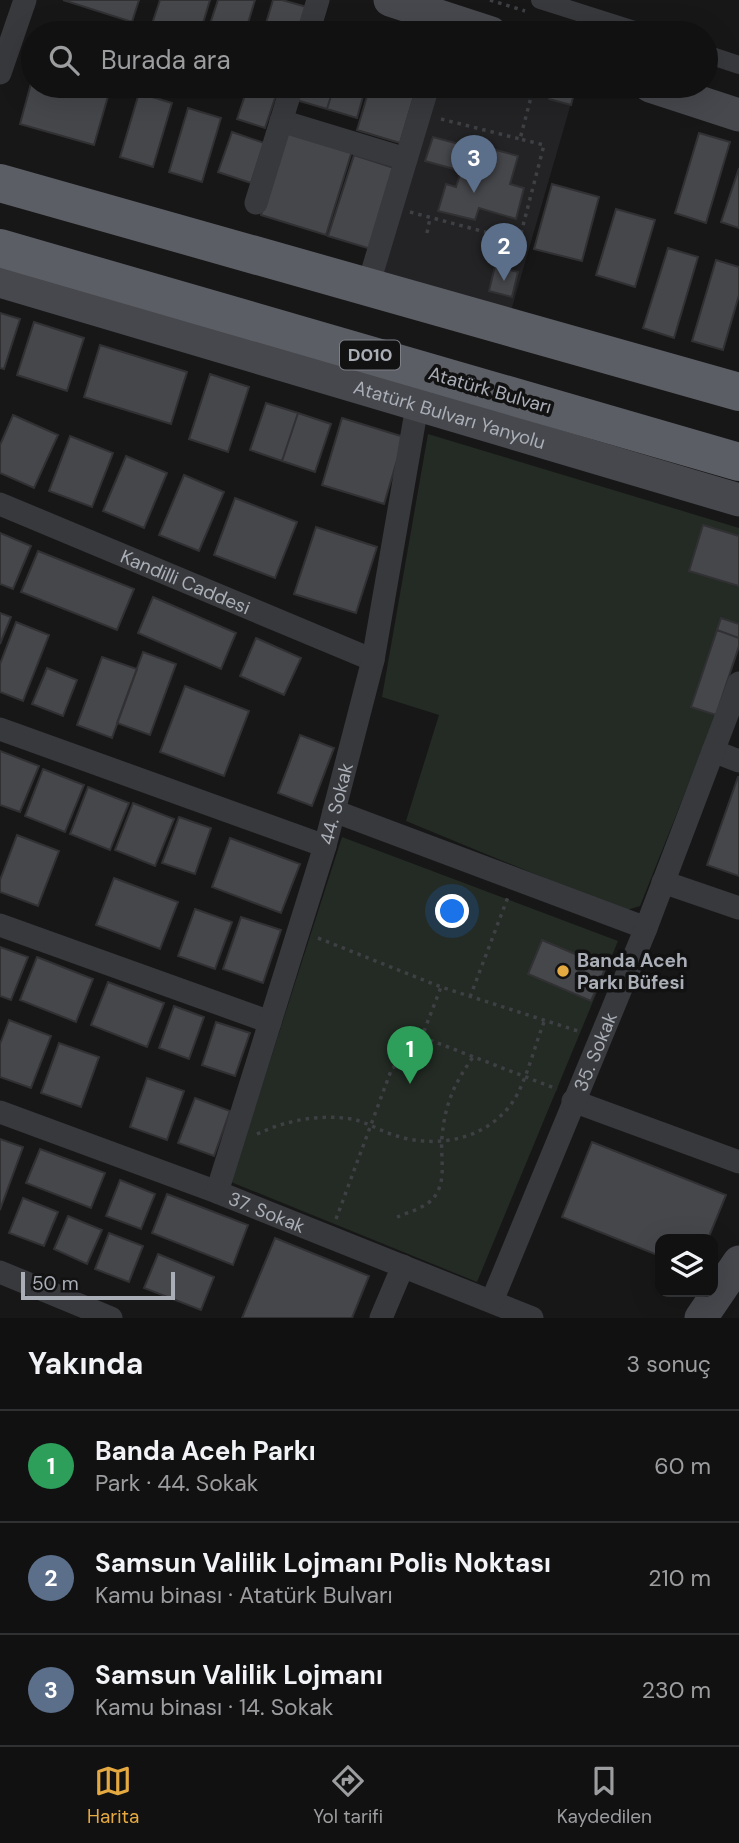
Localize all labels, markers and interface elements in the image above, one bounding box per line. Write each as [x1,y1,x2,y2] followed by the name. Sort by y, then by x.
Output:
[21,21,718,98] search box
[45,41,83,79] icon: search
[101,43,231,77] text: Burada ara
[451,135,497,193] pin: 3
[481,223,527,281] pin: 2
[340,340,400,370] road number: D010
[425,360,555,420] street label: Atatürk Bulvarı
[351,374,549,455] street label: Atatürk Bulvarı Yanyolu
[117,543,254,620] street label: Kandilli Caddesi
[313,760,359,847] street label: 44. Sokak
[435,894,469,928] your location
[577,948,688,995] place label: Banda Aceh Parkı Büfesi
[555,963,571,979] marker: Banda Aceh Parkı Büfesi
[568,1008,623,1095] street label: 35. Sokak
[387,1026,433,1084] pin: 1
[225,1185,309,1239] street label: 37. Sokak
[655,1234,718,1297] map controls
[655,1234,718,1297] button: layers
[21,1269,175,1301] scale bar
[32,1271,79,1296] text: 50 m
[28,1344,143,1383] text: Yakında
[627,1349,711,1379] text: 3 sonuç
[95,1434,316,1468] text: Banda Aceh Parkı
[47,1451,55,1481] text: 1
[654,1451,711,1481] text: 60 m
[95,1468,258,1498] text: Park · 44. Sokak
[95,1546,551,1580] text: Samsun Valilik Lojmanı Polis Noktası
[44,1563,58,1593] text: 2
[648,1563,711,1593] text: 210 m
[95,1580,393,1610] text: Kamu binası · Atatürk Bulvarı
[95,1658,383,1692] text: Samsun Valilik Lojmanı
[44,1675,58,1705] text: 3
[642,1675,711,1705] text: 230 m
[95,1692,333,1722] text: Kamu binası · 14. Sokak
[87,1762,139,1829] tab: Harita
[313,1762,383,1829] tab: Yol tarifi
[557,1762,652,1829] tab: Kaydedilen

